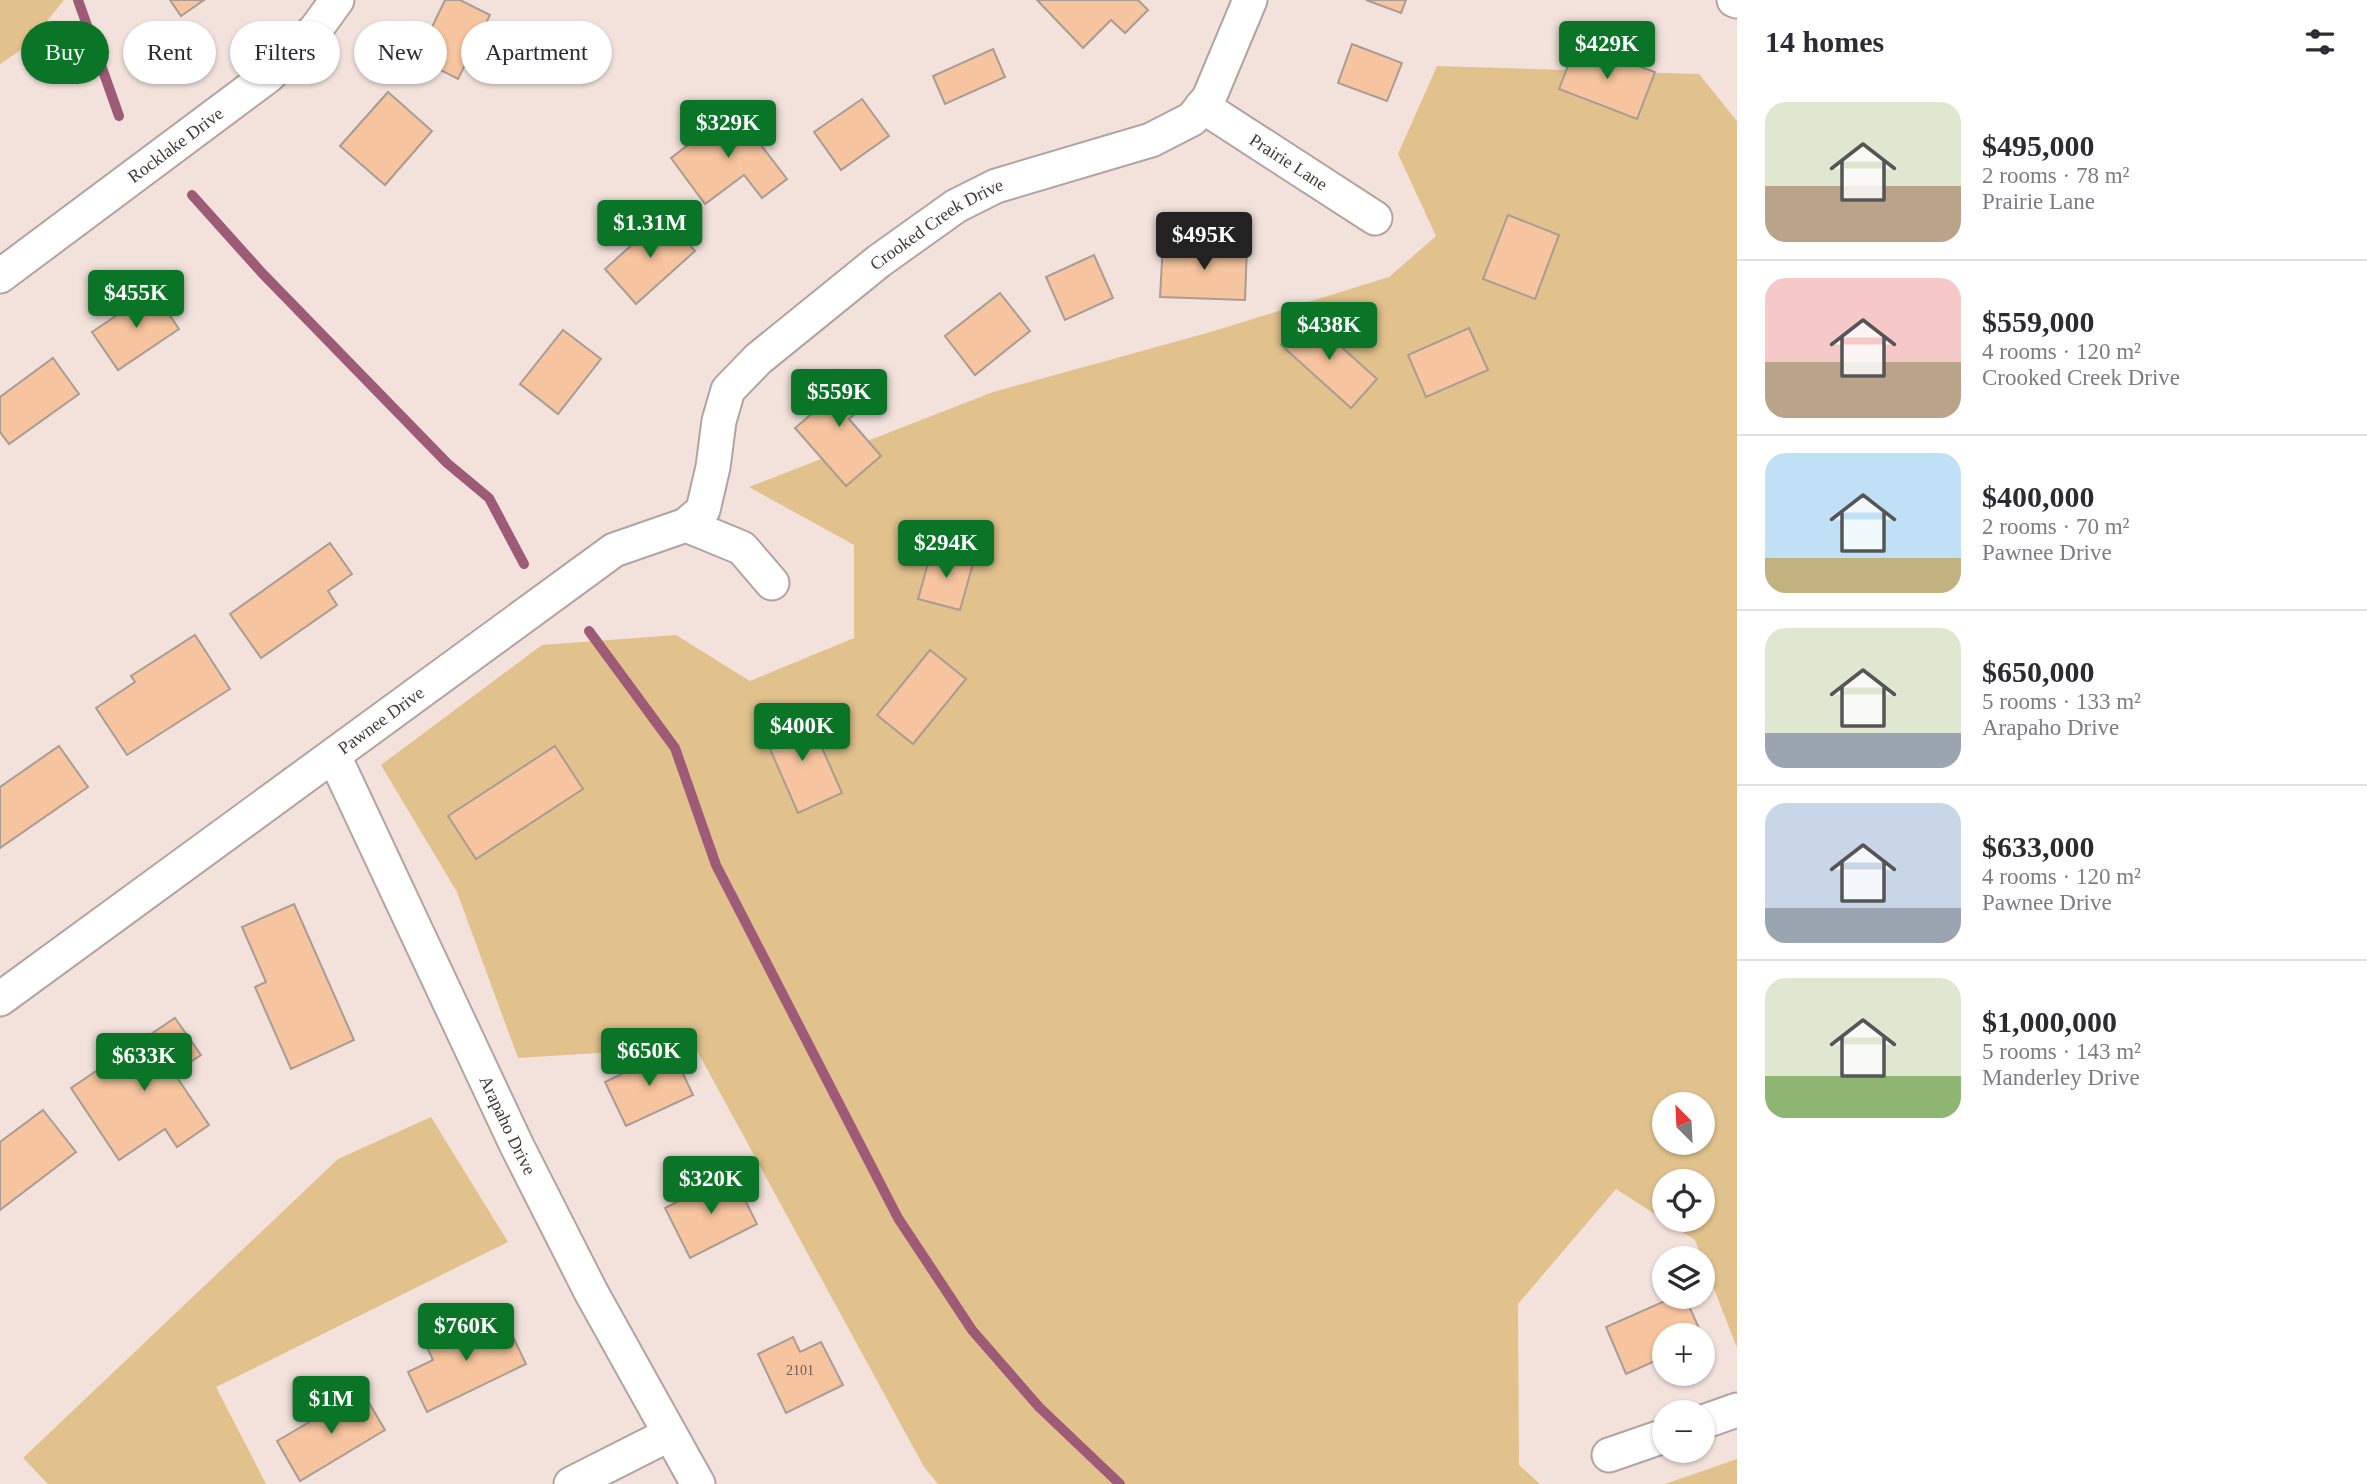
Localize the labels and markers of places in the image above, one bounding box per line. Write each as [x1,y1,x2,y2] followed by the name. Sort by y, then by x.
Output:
[1558,22,1656,81] pin: $429K
[679,100,777,160] pin: $329K
[593,201,707,260] pin: $1.31M
[1155,212,1253,272] pin: $495K
[87,270,185,330] pin: $455K
[1280,302,1378,362] pin: $438K
[790,370,888,429] pin: $559K
[897,520,995,580] pin: $294K
[753,704,851,763] pin: $400K
[600,1028,698,1088] pin: $650K
[95,1034,193,1093] pin: $633K
[662,1156,760,1216] pin: $320K
[417,1304,515,1363] pin: $760K
[297,1376,365,1436] pin: $1M

